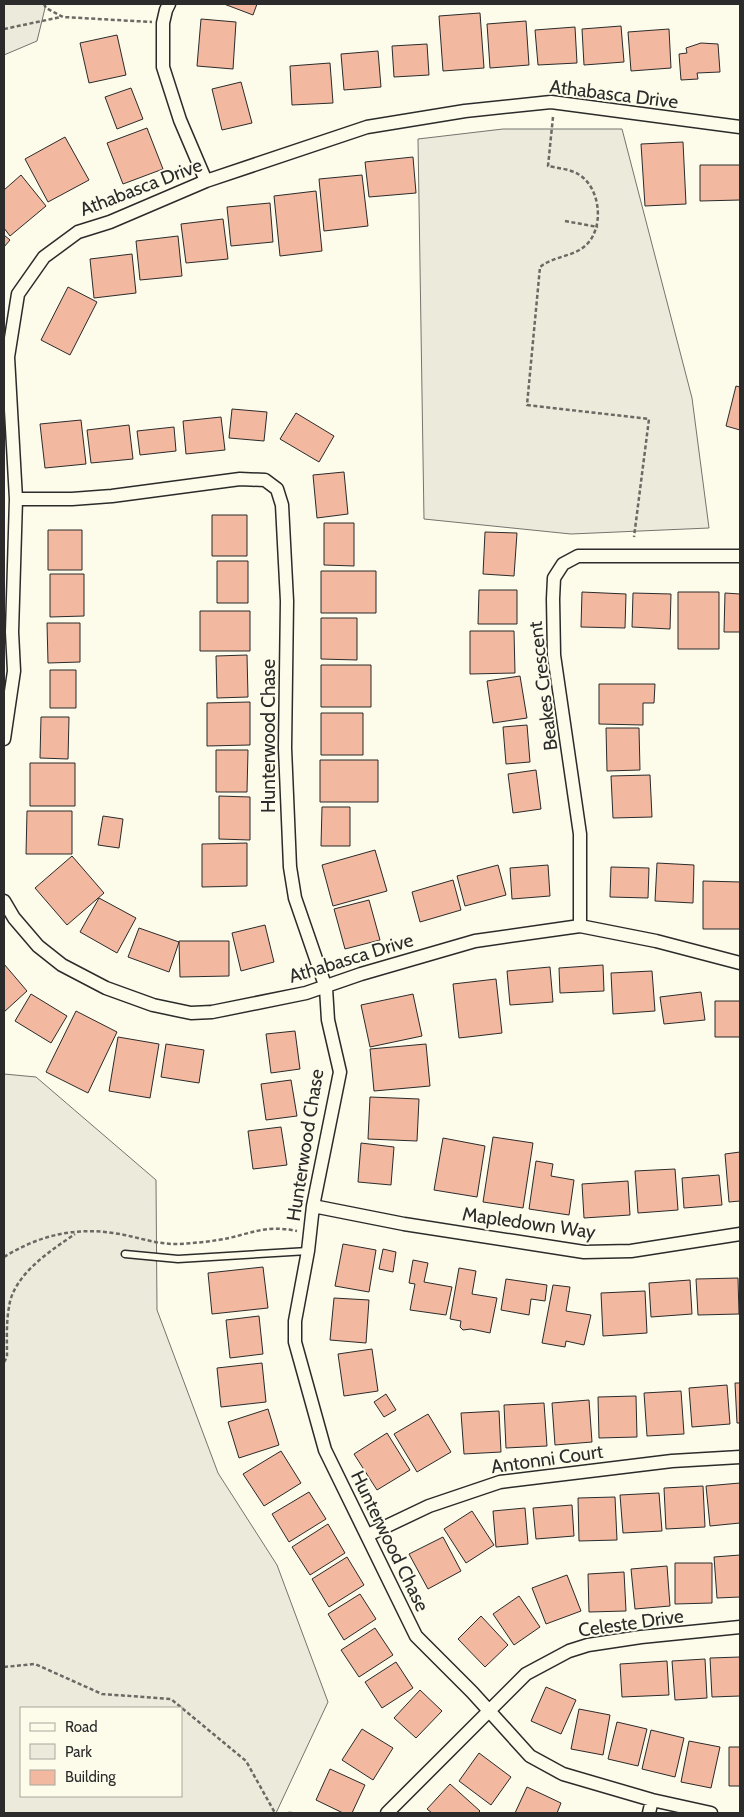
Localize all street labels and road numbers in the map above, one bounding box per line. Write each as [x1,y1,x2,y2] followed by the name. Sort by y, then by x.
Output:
[548,75,680,113] street label: Athabasca Drive
[77,153,206,221] street label: Athabasca Drive
[524,619,562,752] street label: Beakes Crescent
[257,659,280,813] street label: Hunterwood Chase
[286,928,416,988] street label: Athabasca Drive
[282,1067,328,1223] street label: Hunterwood Chase
[461,1202,597,1244] street label: Mapledown Way
[490,1440,605,1478] street label: Antonni Court
[346,1467,434,1615] street label: Hunterwood Chase
[577,1604,685,1642] street label: Celeste Drive

